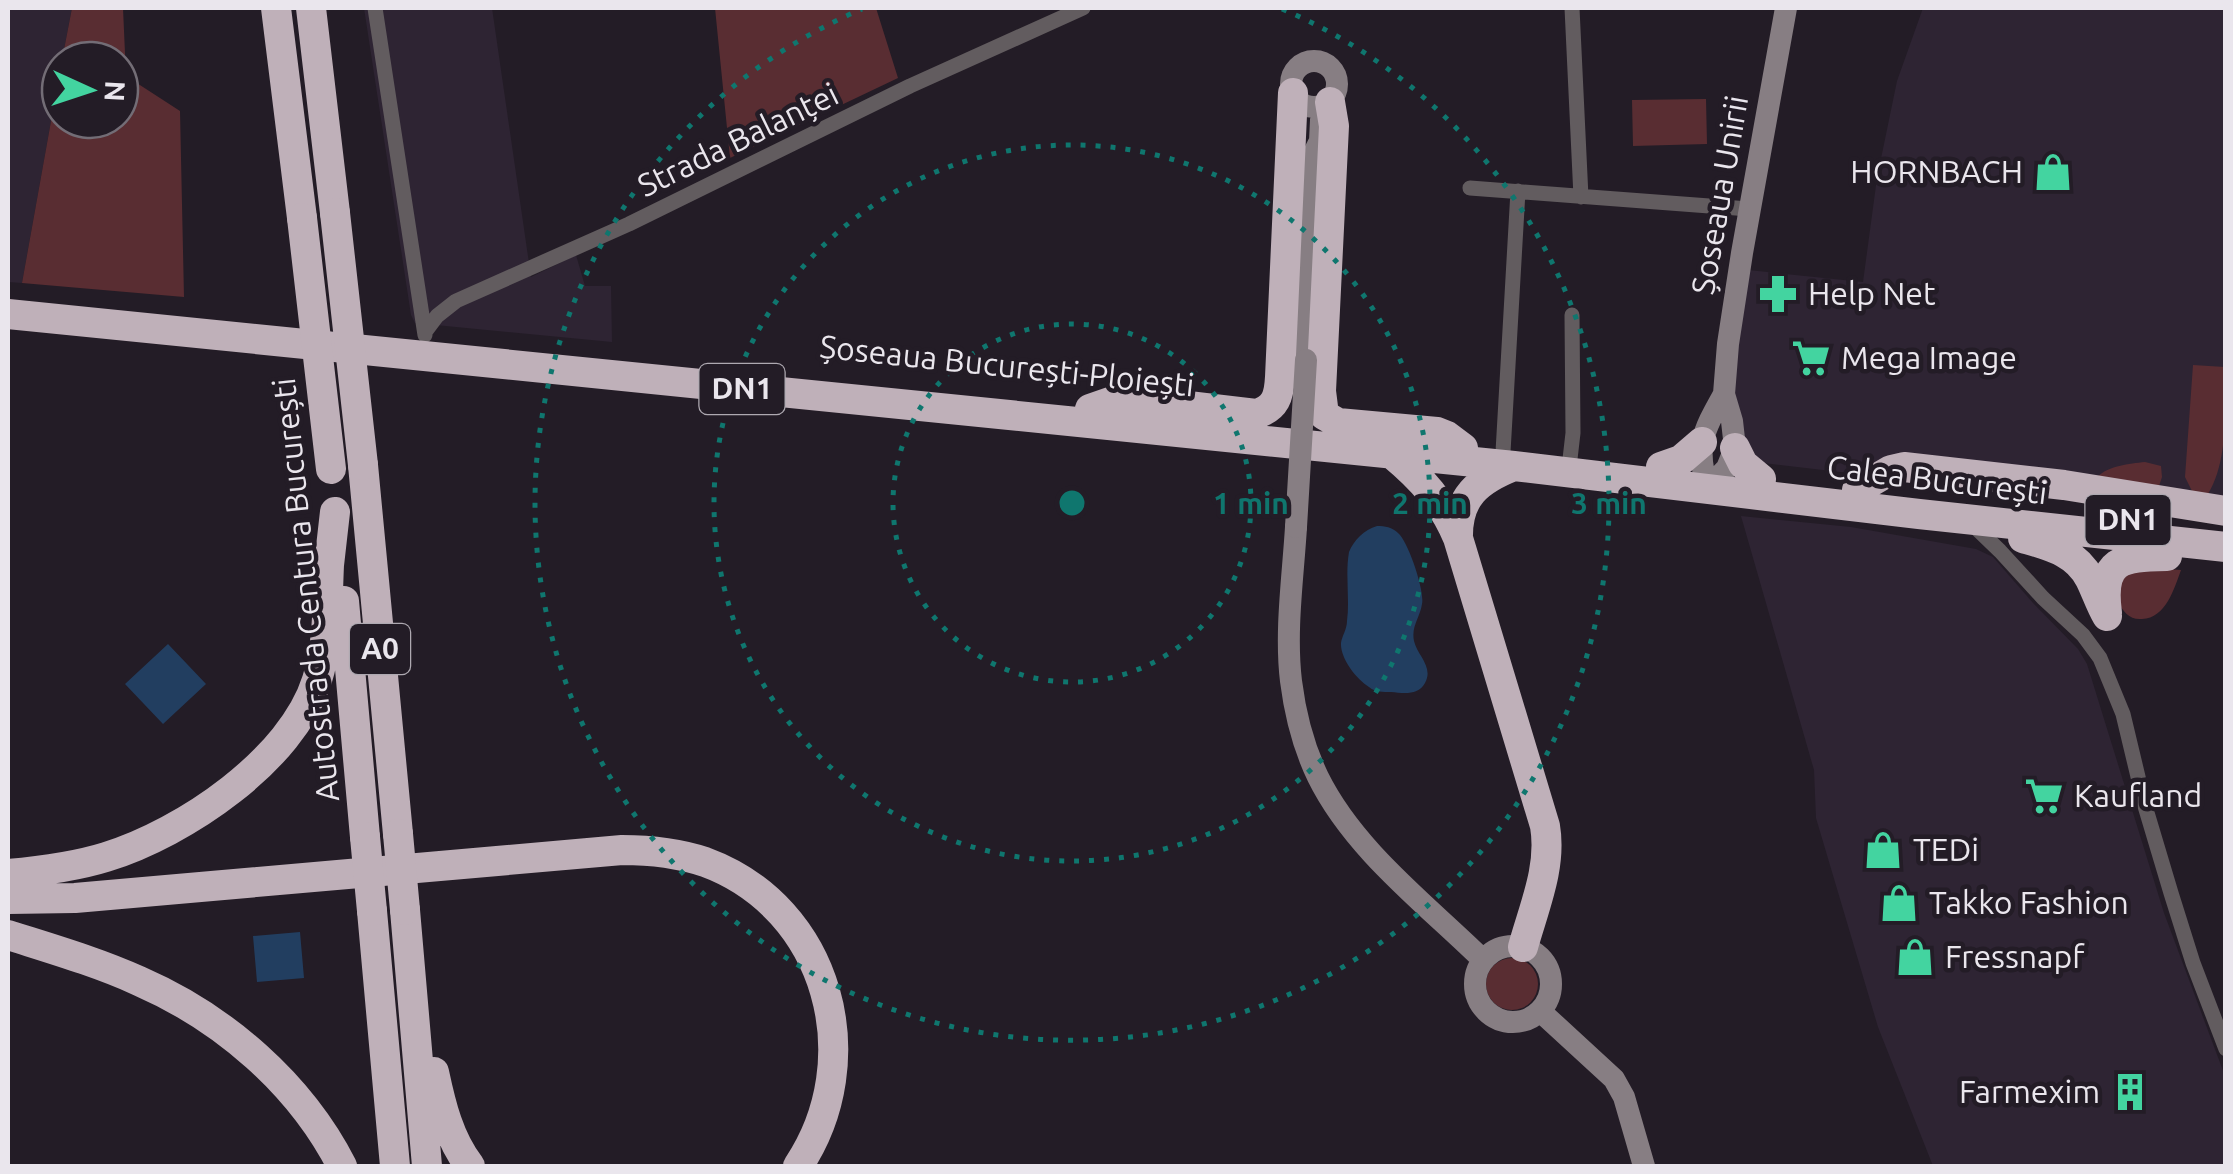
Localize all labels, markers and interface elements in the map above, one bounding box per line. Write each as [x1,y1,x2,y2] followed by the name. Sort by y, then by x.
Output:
[40,40,140,140] north arrow
[632,75,844,203] street label: Strada Balanței
[99,80,131,103] text: N
[1684,93,1754,297] street label: Șoseaua Unirii
[2032,151,2074,193] shop icon: HORNBACH
[1850,153,2023,189] place label: HORNBACH
[1757,273,1799,315] pharmacy icon: Help Net
[1808,275,1936,311] place label: Help Net
[818,327,1196,403] street label: Șoseaua București-Ploiești
[1790,337,1832,379] supermarket icon: Mega Image
[1841,339,2017,375] place label: Mega Image
[700,364,784,414] road number: DN1
[265,376,345,804] street label: Autostrada Centura București
[1825,448,2049,510] street label: Calea București
[1054,485,1090,521] centre of rings
[1213,486,1289,520] text: 1 min
[1392,486,1468,520] text: 2 min
[1571,486,1647,520] text: 3 min
[2086,495,2170,545] road number: DN1
[350,624,410,674] road number: A0
[2023,775,2065,817] supermarket icon: Kaufland
[2074,777,2202,813] place label: Kaufland
[1862,829,1904,871] shop icon: TEDi
[1913,831,1979,867] place label: TEDi
[1878,882,1920,924] shop icon: Takko Fashion
[1929,884,2129,920] place label: Takko Fashion
[1894,936,1936,978] shop icon: Fressnapf
[1945,938,2085,974] place label: Fressnapf
[2109,1071,2151,1113] building icon: Farmexim
[1959,1073,2100,1109] place label: Farmexim

